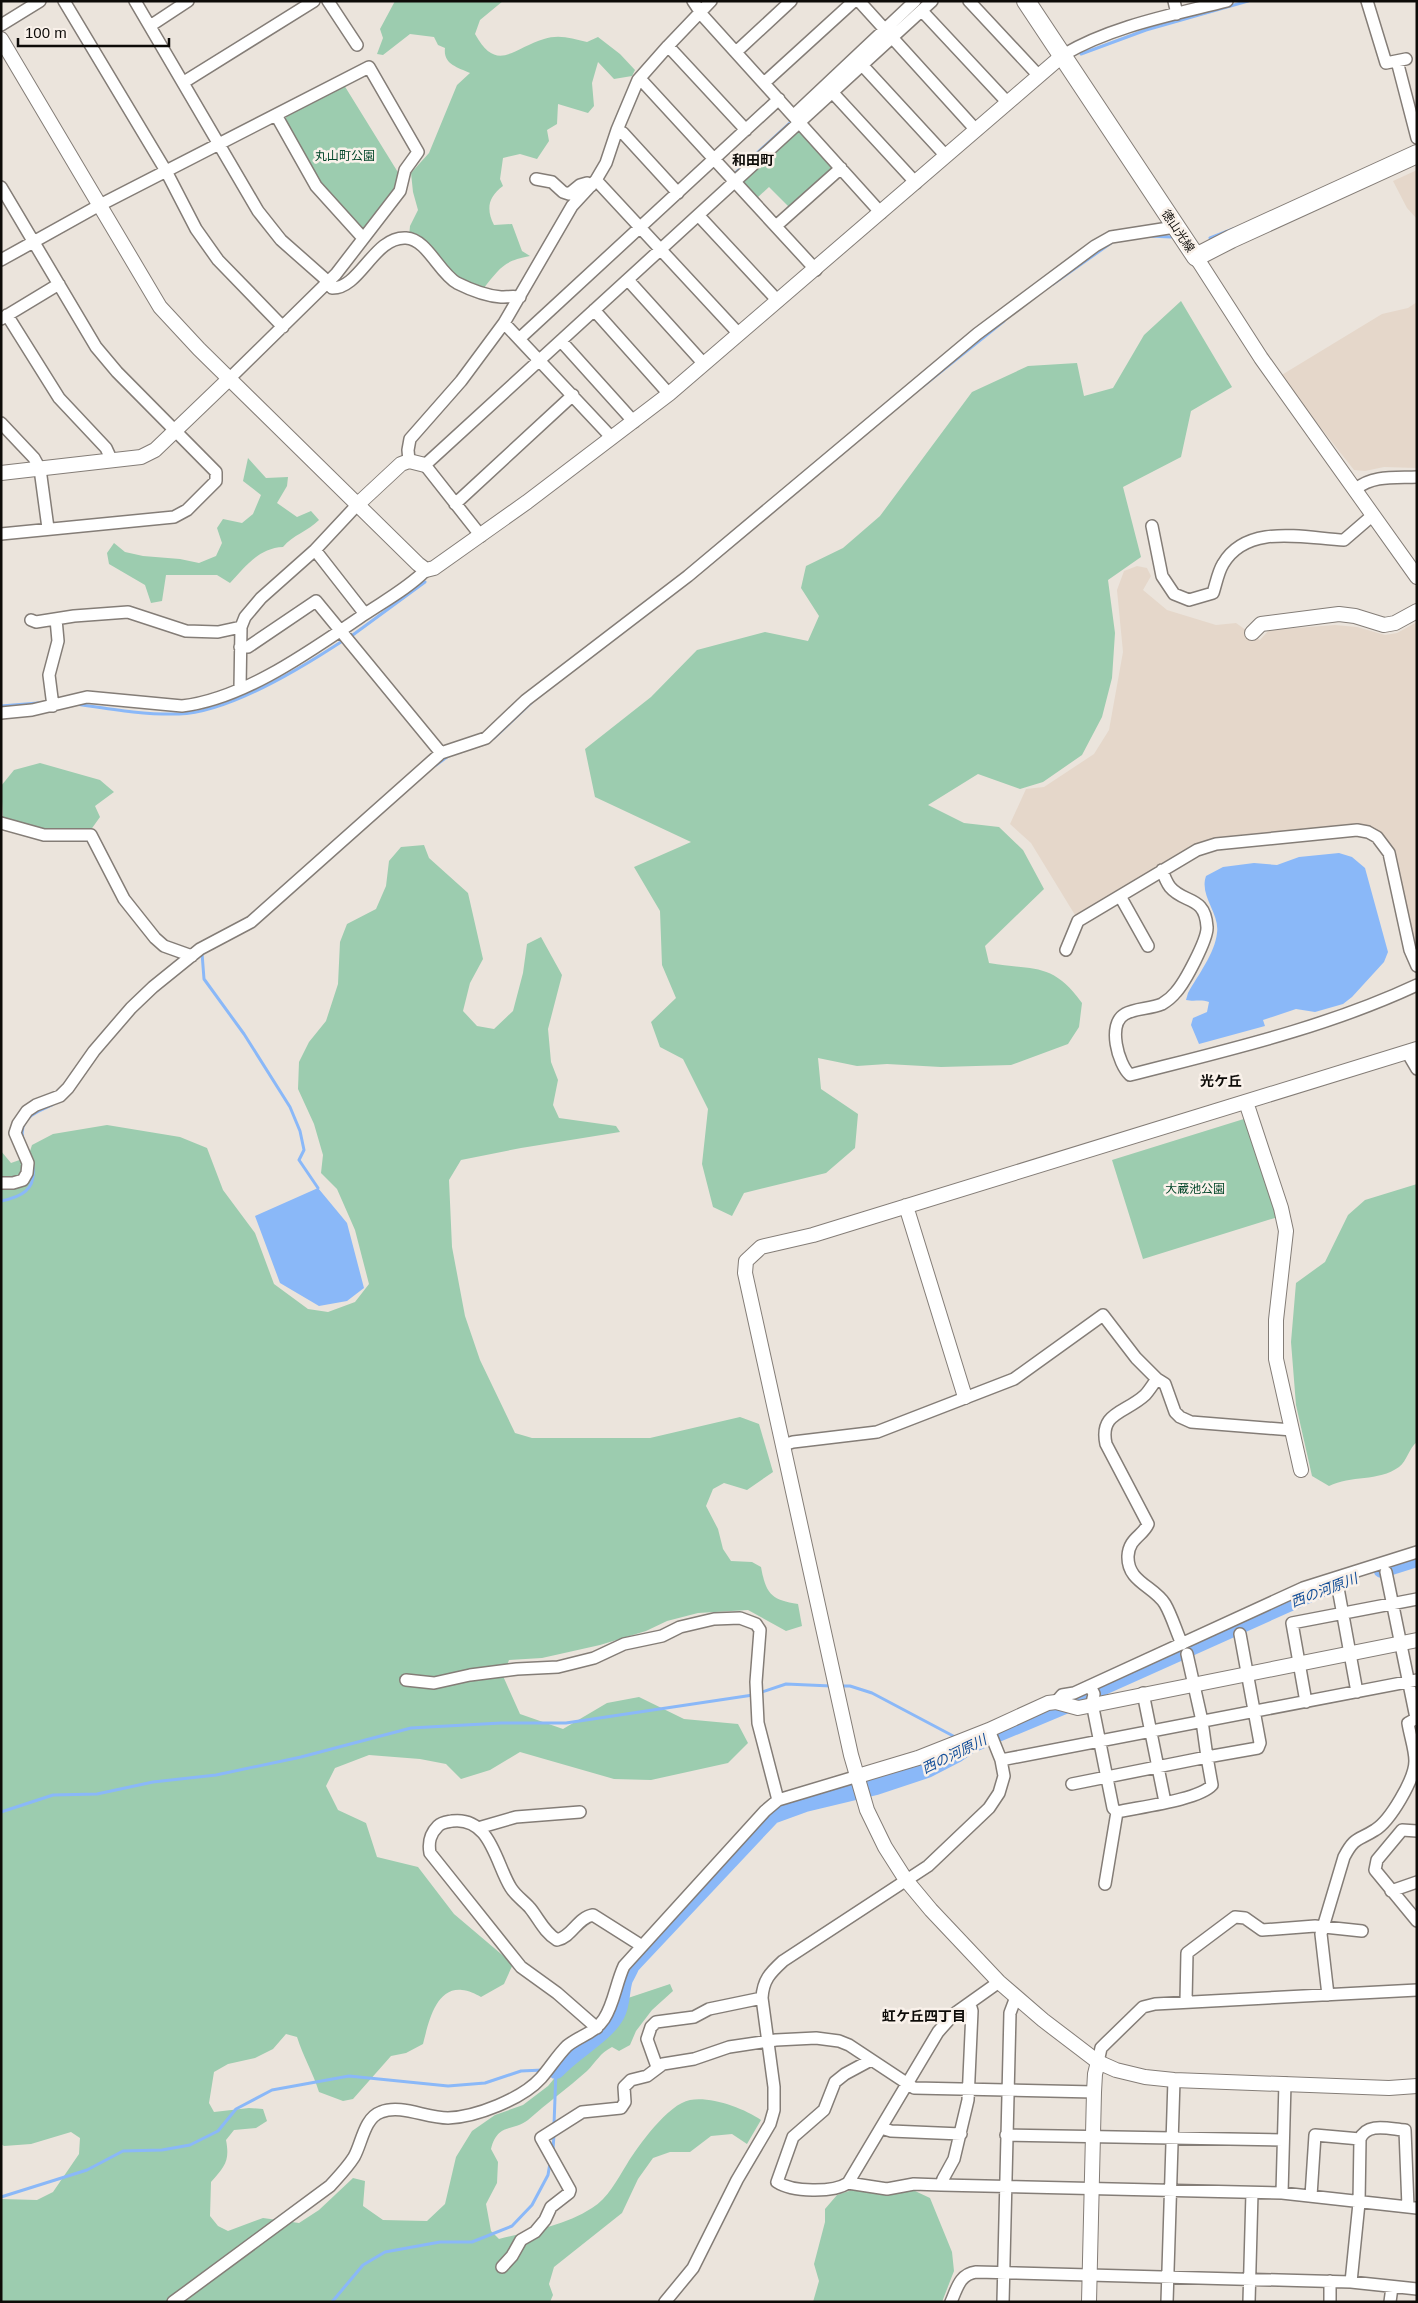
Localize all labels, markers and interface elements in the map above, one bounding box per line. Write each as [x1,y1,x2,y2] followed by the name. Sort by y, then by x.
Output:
[18,15,169,47] scale bar
[25,24,67,41] text: 100 m
[315,149,375,163] park label: 丸山町公園
[732,152,774,168] district label: 和田町
[1159,207,1197,255] street label: 徳山光線
[1200,1073,1242,1089] district label: 光ケ丘
[1165,1182,1225,1196] park label: 大蔵池公園
[1288,1569,1361,1610] water label: 西の河原川
[919,1731,991,1777] water label: 西の河原川
[882,2008,966,2024] district label: 虹ケ丘四丁目

